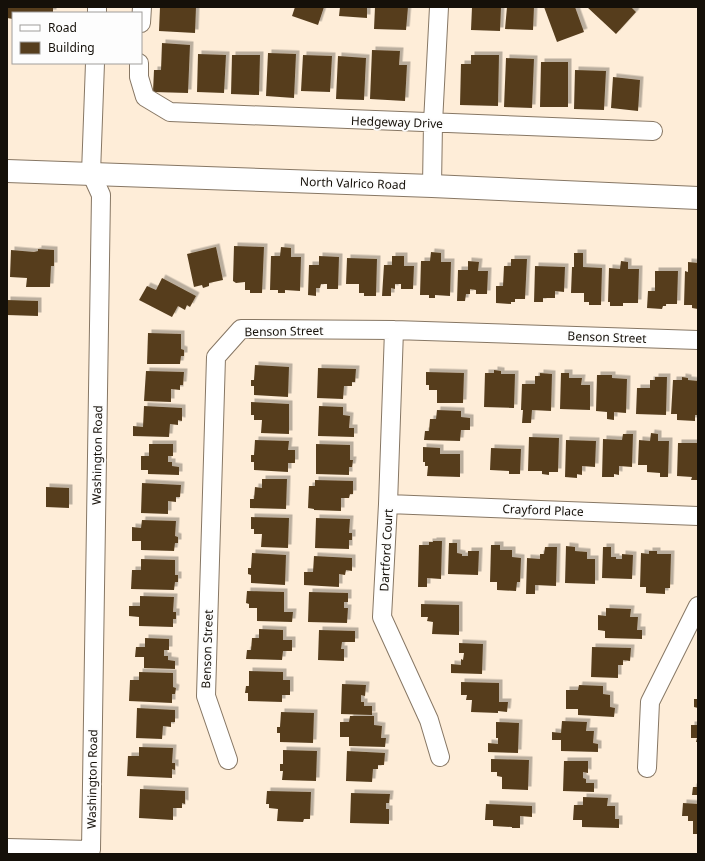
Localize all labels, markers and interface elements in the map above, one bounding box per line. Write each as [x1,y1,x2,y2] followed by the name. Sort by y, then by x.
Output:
[12,12,142,64] legend
[48,19,77,36] text: Road
[48,39,95,56] text: Building
[351,112,444,132] street label: Hedgeway Drive
[300,173,406,193] street label: North Valrico Road
[244,322,324,340] street label: Benson Street
[567,327,647,347] street label: Benson Street
[88,405,106,505] street label: Washington Road
[502,500,584,520] street label: Crayford Place
[375,507,397,592] street label: Dartford Court
[197,609,217,689] street label: Benson Street
[83,729,101,829] street label: Washington Road

